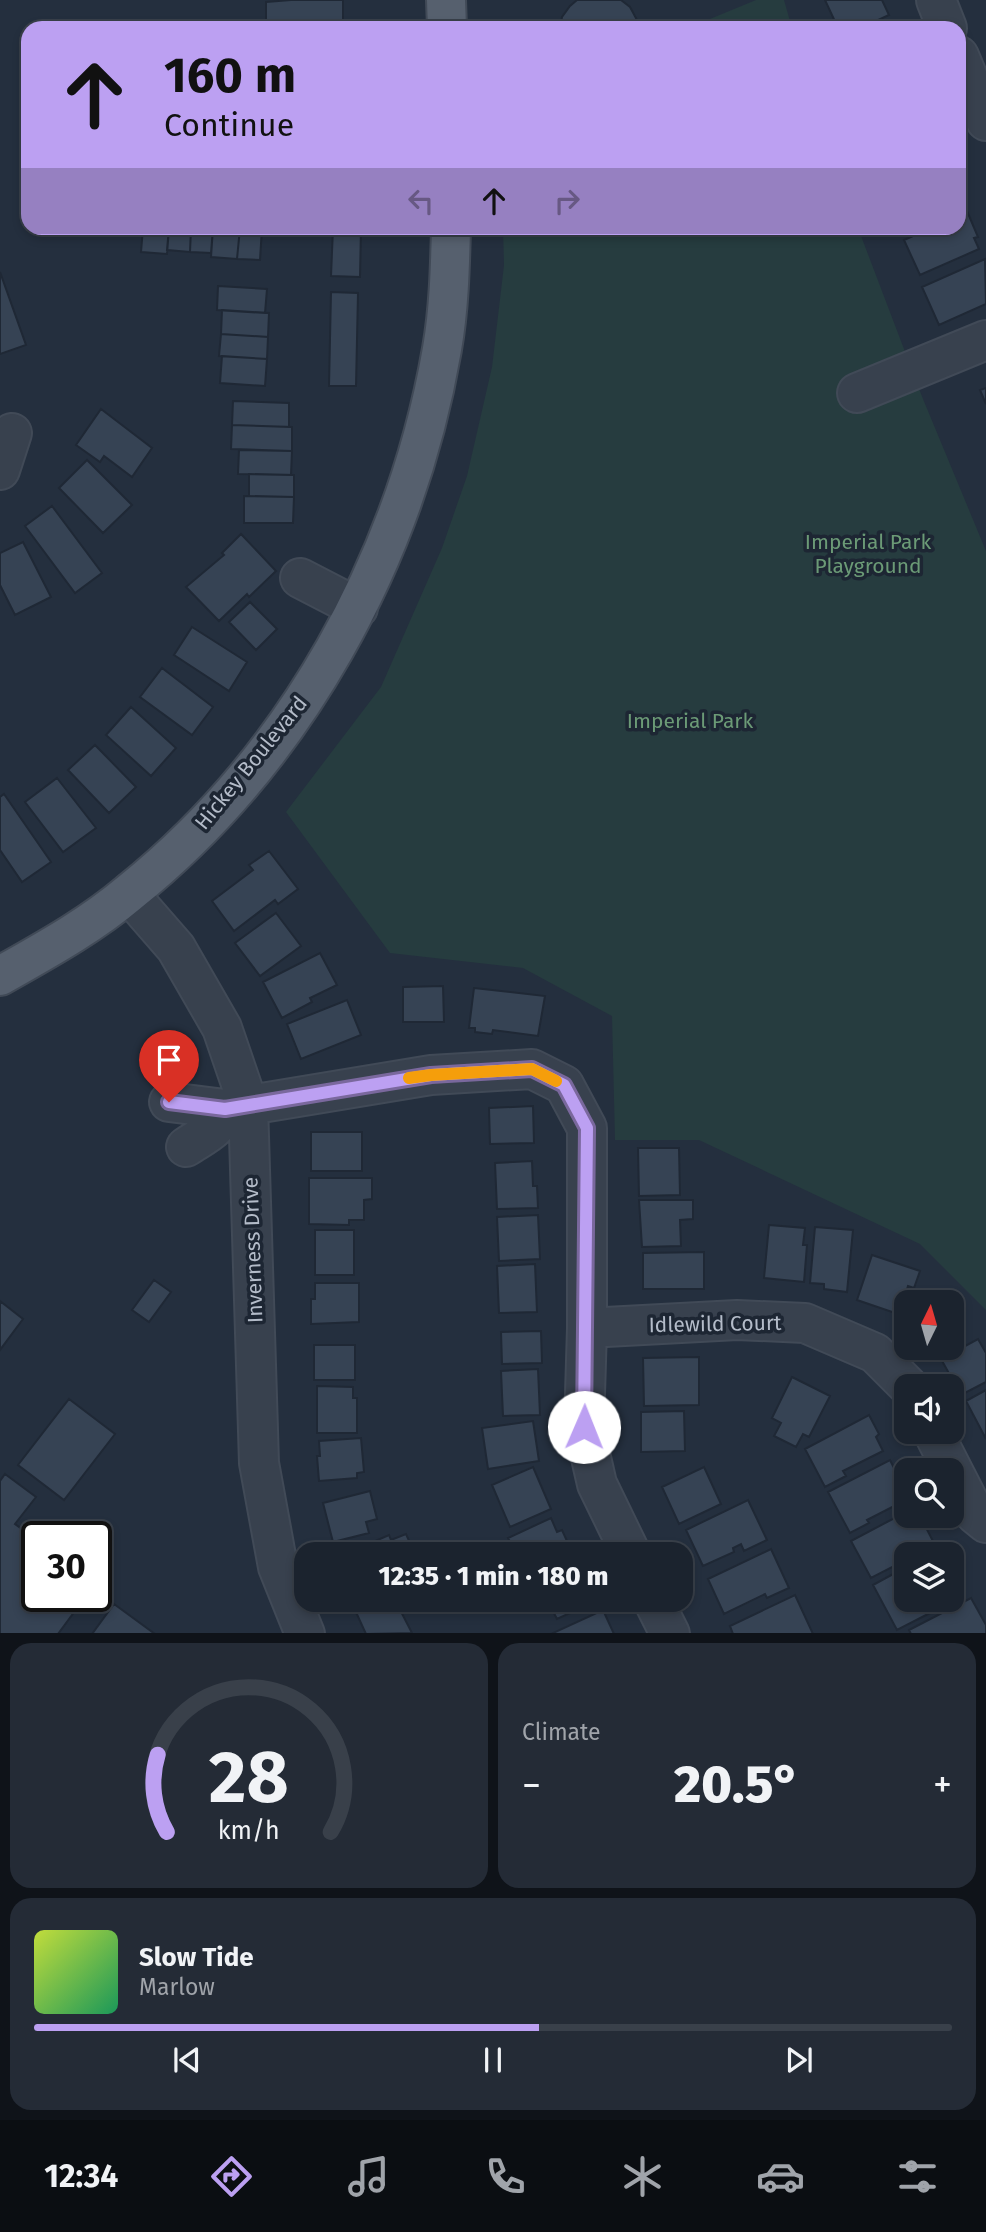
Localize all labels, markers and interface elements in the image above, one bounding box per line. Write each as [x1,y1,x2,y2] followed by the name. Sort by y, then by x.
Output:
[164,46,296,105] text: 160 m
[49,49,140,140] icon: ahead
[164,106,294,144] text: Continue
[402,182,440,220] icon: left
[475,182,513,220] icon: ahead
[548,182,586,220] icon: right
[805,529,931,579] park label: Imperial Park Playground
[189,691,313,835] street label: Hickey Boulevard
[627,708,753,734] park label: Imperial Park
[139,1030,199,1102] pin
[150,1041,188,1079] icon: arrive
[237,1177,269,1323] street label: Inverness Drive
[894,1290,964,1360] north arrow
[894,1290,964,1612] map controls
[648,1310,782,1338] street label: Idlewild Court
[894,1374,964,1444] button: sound
[547,1390,621,1464] position arrow
[894,1458,964,1528] button: search
[21,1521,112,1612] speed limit sign: 30
[894,1542,964,1612] button: layers
[379,1561,608,1592] text: 12:35 · 1 min · 180 m
[522,1718,601,1746] text: Climate
[209,1734,289,1821] text: 28
[674,1753,800,1816] text: 20.5°
[522,1762,541,1808] text: −
[933,1762,952,1808] text: +
[218,1815,280,1845] text: km/h
[139,1942,254,1973] text: Slow Tide
[139,1973,215,2001] text: Marlow
[168,2041,206,2079] icon: previous
[474,2041,512,2079] icon: pause
[780,2041,818,2079] icon: next
[207,2152,256,2201] icon: directions
[344,2152,393,2201] icon: music
[481,2152,530,2201] icon: phone
[618,2152,667,2201] icon: climate
[756,2152,805,2201] icon: car
[893,2152,942,2201] icon: filters
[44,2157,118,2195] text: 12:34

